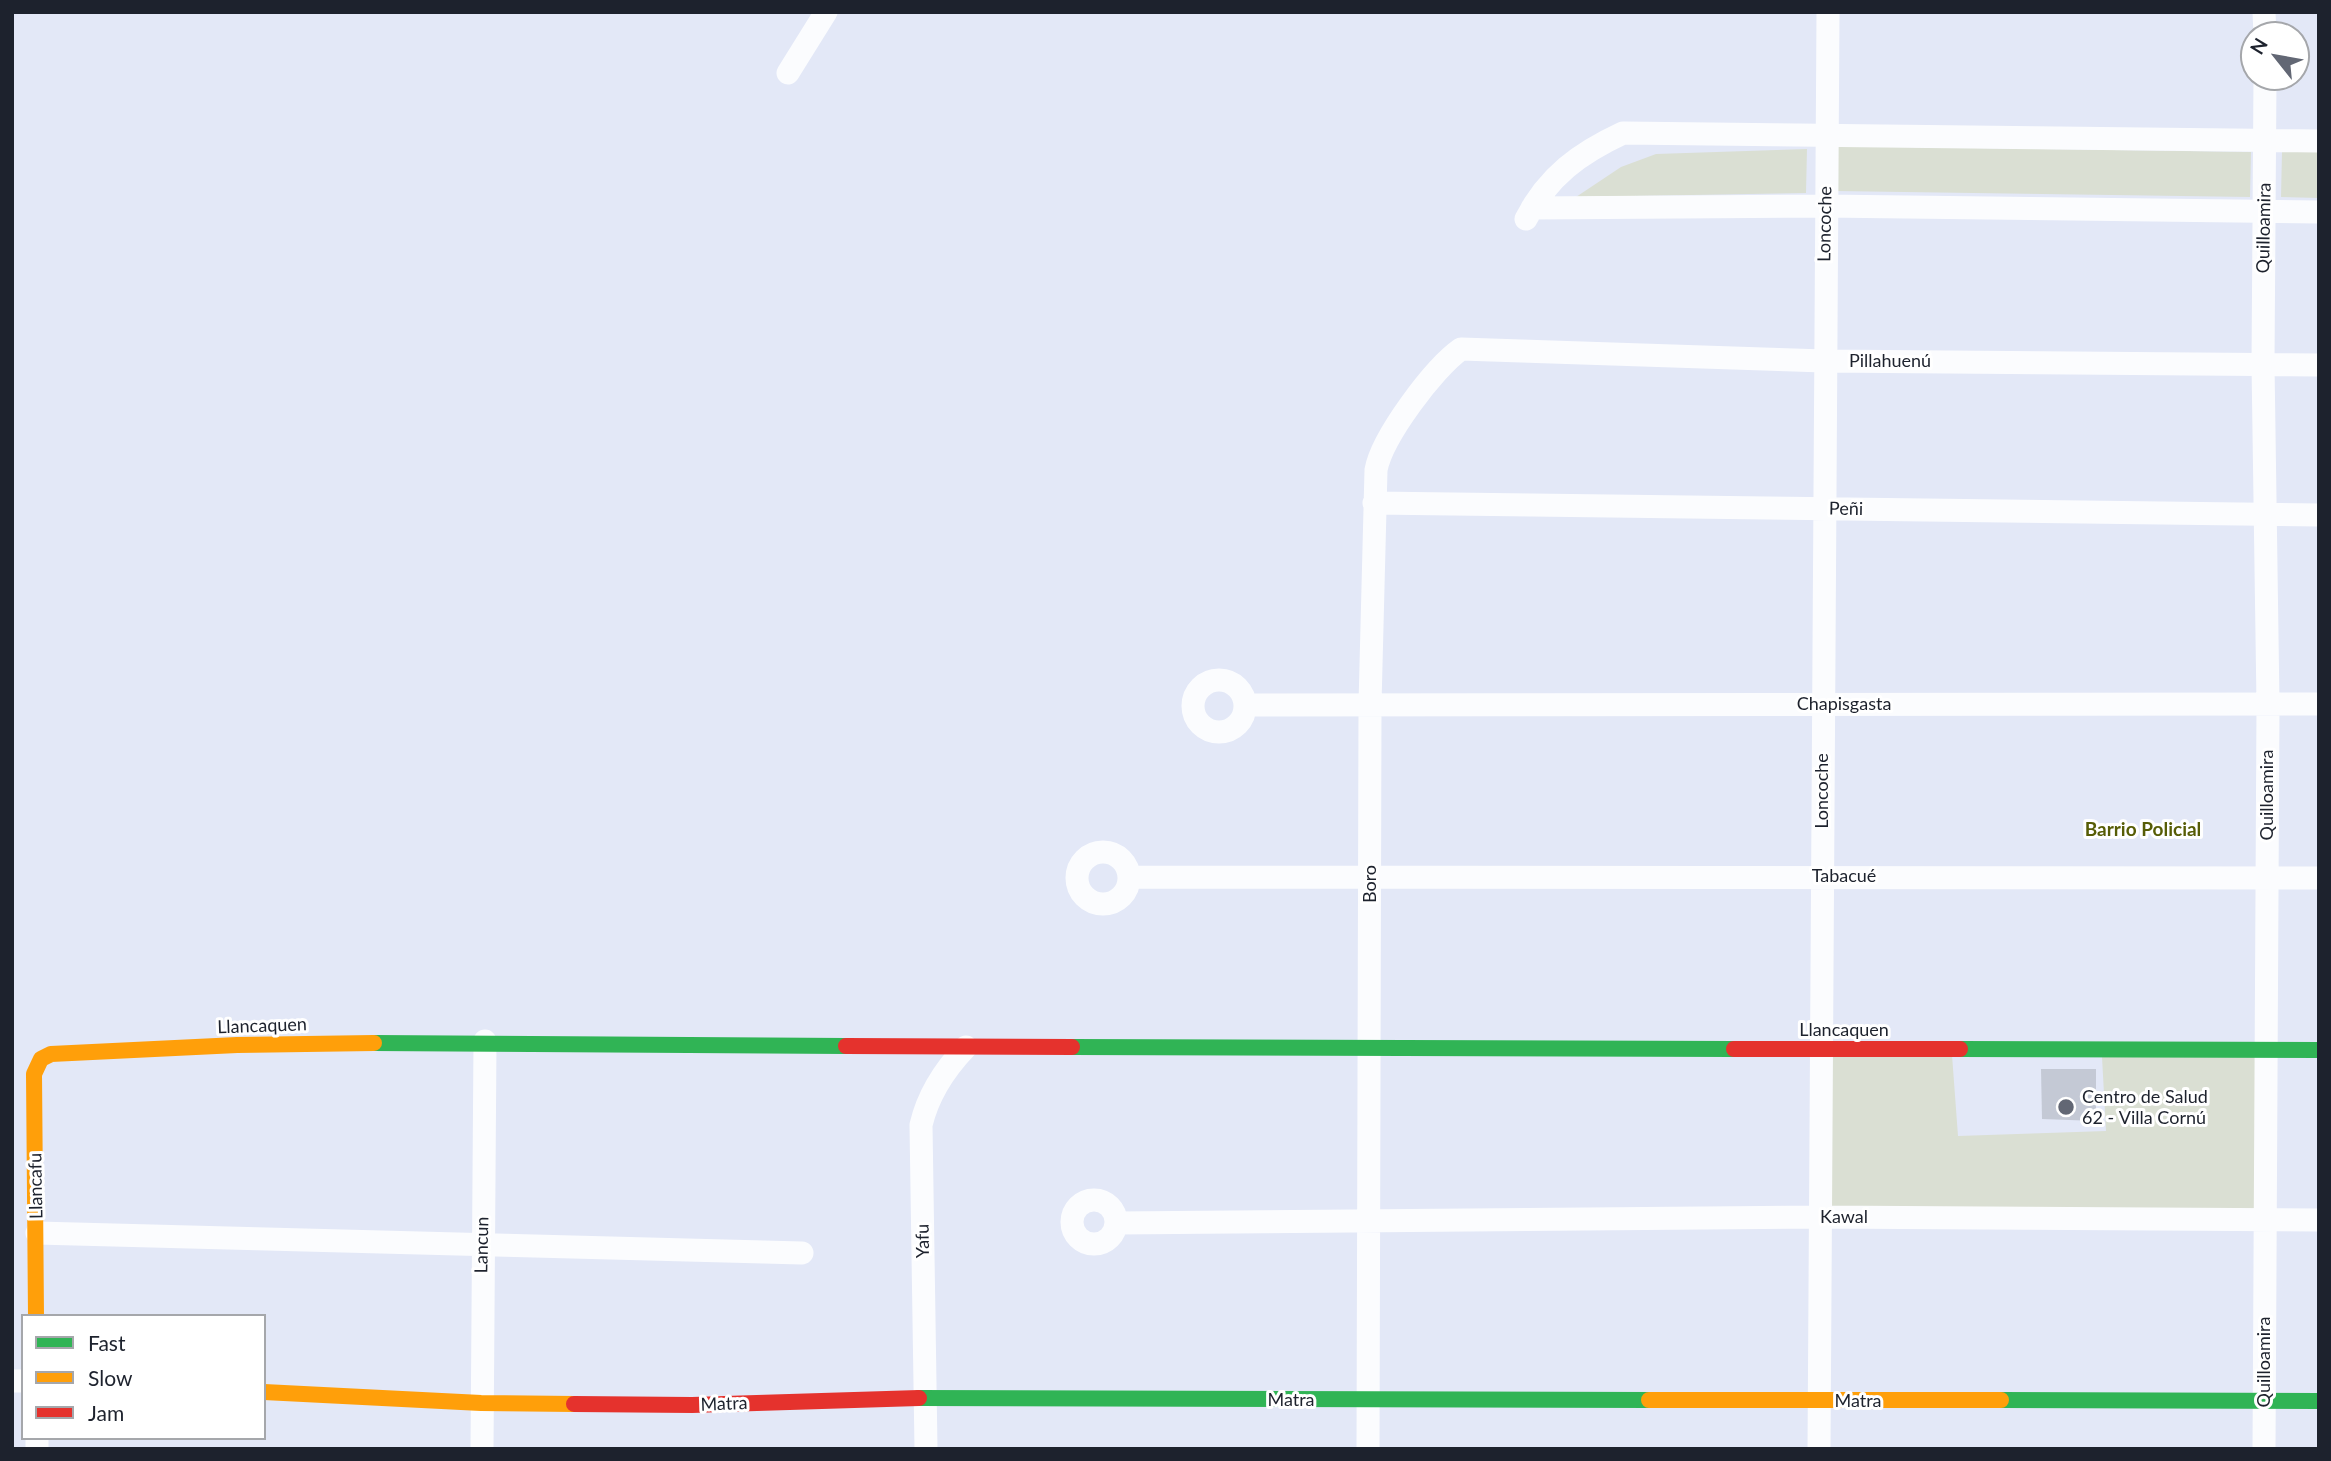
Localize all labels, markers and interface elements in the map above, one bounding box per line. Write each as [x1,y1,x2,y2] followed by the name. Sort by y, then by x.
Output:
[2240,21,2310,91] north arrow
[2245,34,2272,58] text: N
[2252,182,2276,274] street label: Quilloamira
[1814,186,1836,262] street label: Loncoche
[1849,350,1931,372] street label: Pillahuenú
[1829,498,1863,520] street label: Peñi
[1797,693,1891,715] street label: Chapisgasta
[2256,750,2278,840] street label: Quilloamira
[1811,753,1833,829] street label: Loncoche
[2085,819,2201,841] district label: Barrio Policial
[1359,865,1381,903] street label: Boro
[1812,865,1876,887] street label: Tabacué
[217,1014,307,1038] street label: Llancaquen
[1799,1019,1889,1041] street label: Llancaquen
[2082,1086,2208,1128] place label: Centro de Salud 62 - Villa Cornú
[2056,1097,2076,1117] marker: Centro de Salud 62 - Villa Cornú
[25,1153,47,1219] street label: Llancafu
[1820,1206,1868,1228] street label: Kawal
[471,1216,493,1274] street label: Lancun
[912,1224,934,1258] street label: Yafu
[21,1314,266,1440] legend
[2253,1317,2275,1407] street label: Quilloamira
[88,1330,125,1355] text: Fast
[88,1365,132,1390] text: Slow
[1267,1389,1315,1411] street label: Matra
[1834,1390,1882,1412] street label: Matra
[700,1392,748,1416] street label: Matra
[88,1400,124,1425] text: Jam

